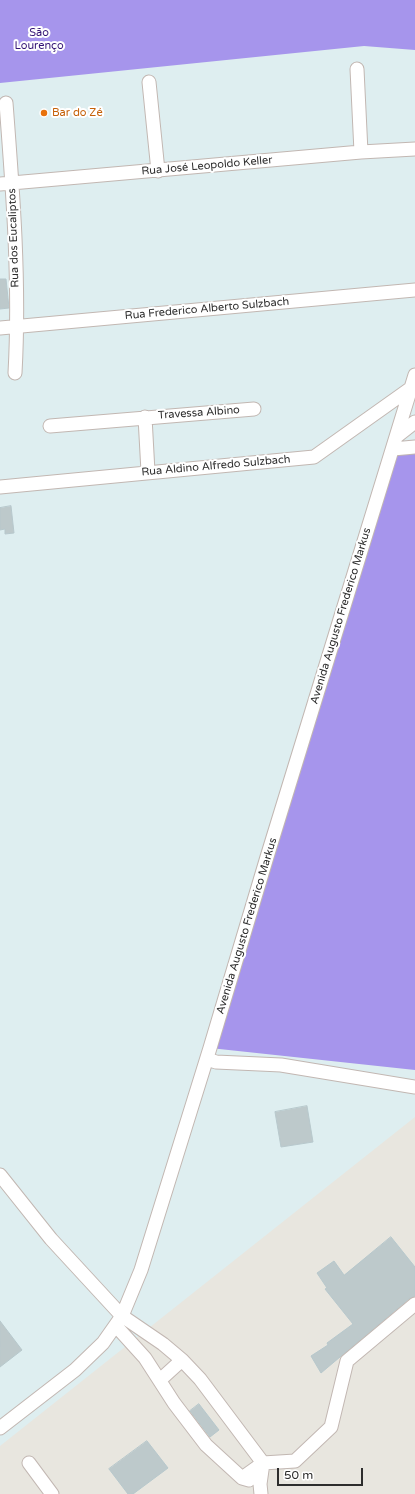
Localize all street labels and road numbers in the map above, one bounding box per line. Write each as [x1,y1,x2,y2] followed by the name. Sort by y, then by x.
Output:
[141,154,273,178] street label: Rua José Leopoldo Keller
[6,188,22,288] street label: Rua dos Eucaliptos
[124,295,290,323] street label: Rua Frederico Alberto Sulzbach
[158,404,240,422] street label: Travessa Albino
[141,453,291,479] street label: Rua Aldino Alfredo Sulzbach
[308,526,374,706] street label: Avenida Augusto Frederico Markus
[214,836,280,1016] street label: Avenida Augusto Frederico Markus

